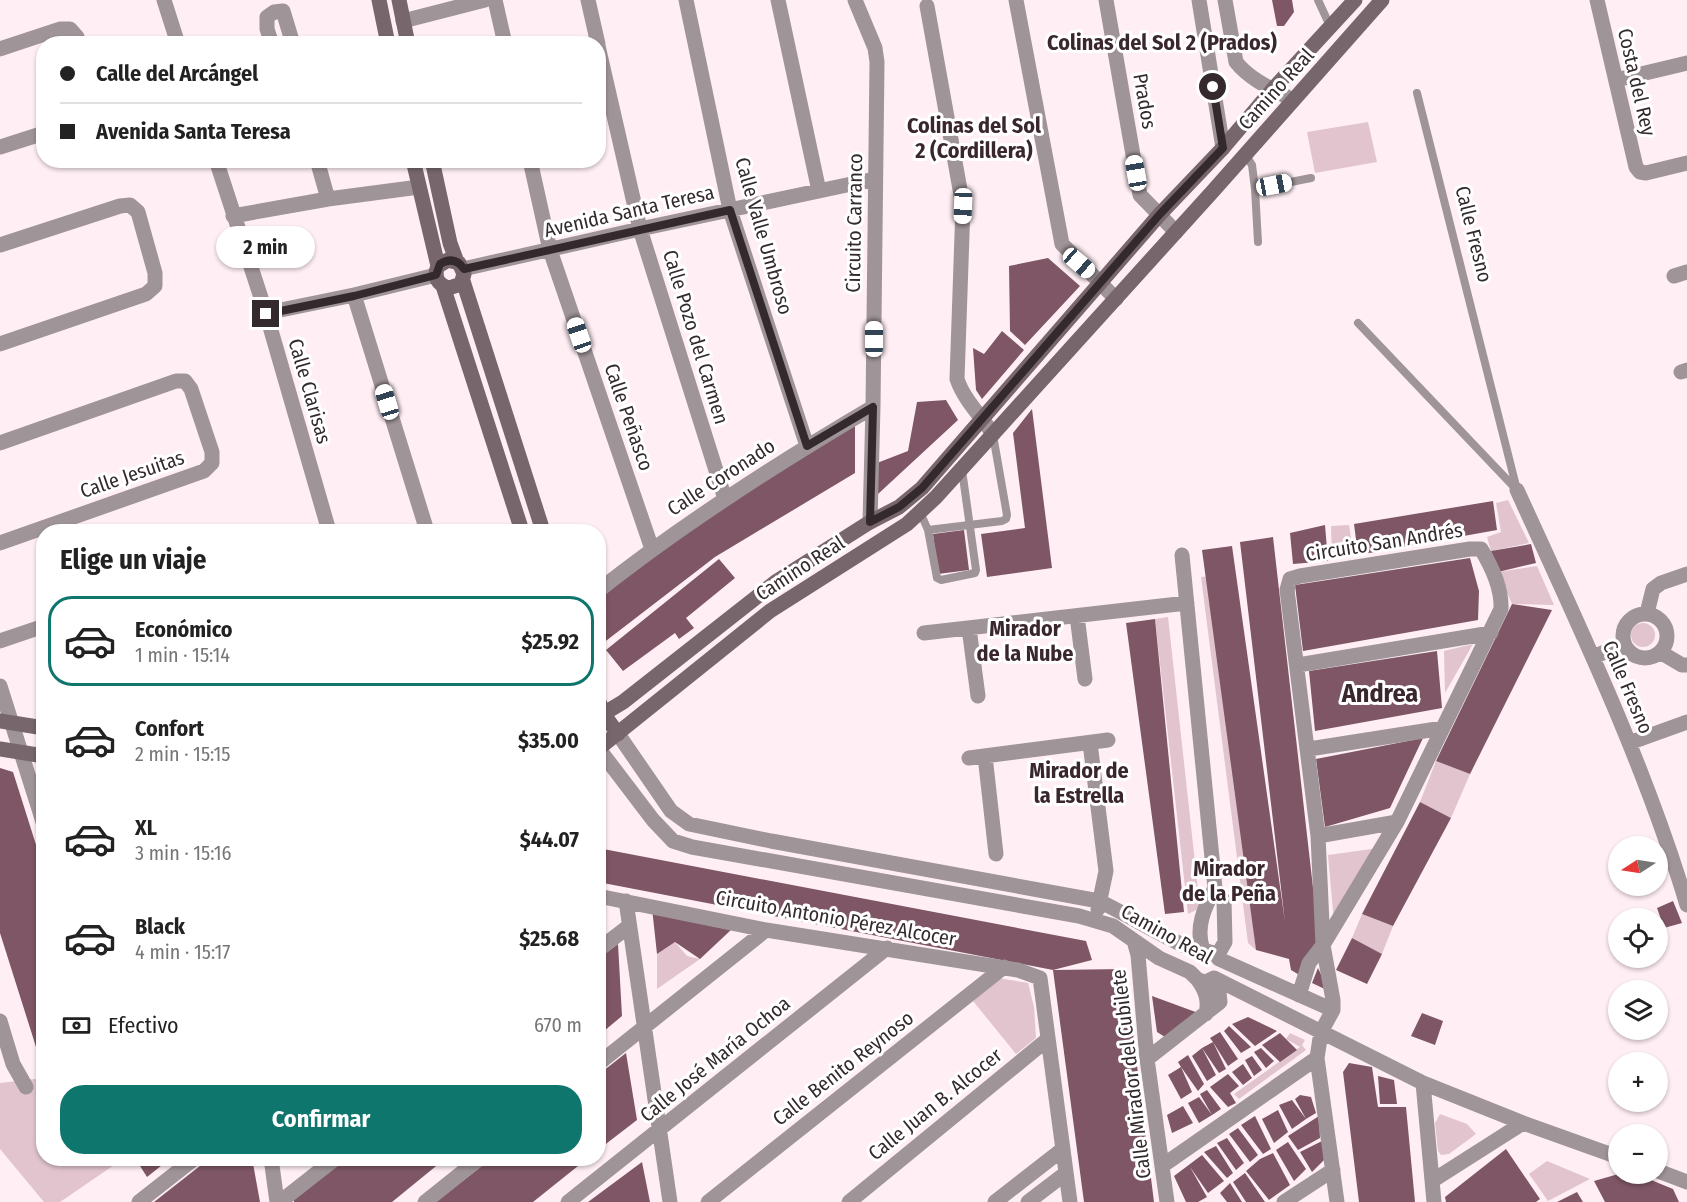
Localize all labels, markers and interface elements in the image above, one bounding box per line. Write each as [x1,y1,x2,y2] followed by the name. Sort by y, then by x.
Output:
[1613,26,1661,138] street label: Costa del Rey
[1047,29,1277,56] district label: Colinas del Sol 2 (Prados)
[1233,43,1319,135] street label: Camino Real
[96,60,258,87] text: Calle del Arcángel
[1128,71,1162,131] street label: Prados
[1199,73,1226,100] route start
[907,112,1042,164] district label: Colinas del Sol 2 (Cordillera)
[96,118,291,145] text: Avenida Santa Teresa
[841,153,867,293] street label: Circuito Carranco
[1124,154,1148,192] car
[730,155,798,317] street label: Calle Valle Umbroso
[1255,173,1293,197] car
[542,180,716,242] street label: Avenida Santa Teresa
[1450,183,1498,285] street label: Calle Fresno
[953,188,973,224] car
[216,227,316,269] callout: 2 min
[243,235,288,259] text: 2 min
[1060,244,1098,282] car
[658,247,734,427] street label: Calle Pozo del Carmen
[252,300,279,327] route end
[565,315,593,355] car
[865,321,883,357] car
[284,336,336,446] street label: Calle Clarisas
[599,360,659,474] street label: Calle Peñasco
[373,382,401,422] car
[663,433,779,521] street label: Calle Coronado
[77,445,187,503] street label: Calle Jesuitas
[1304,518,1464,566] street label: Circuito San Andrés
[751,530,849,606] street label: Camino Real
[60,544,206,576] text: Elige un viaje
[63,614,117,668] icon: car
[977,615,1073,667] district label: Mirador de la Nube
[135,616,233,643] text: Económico
[521,628,579,655] text: $25.92
[1598,637,1658,737] street label: Calle Fresno
[135,643,230,667] text: 1 min · 15:14
[1341,678,1418,709] district label: Andrea
[63,713,117,767] icon: car
[135,715,204,742] text: Confort
[518,727,579,754] text: $35.00
[135,742,231,766] text: 2 min · 15:15
[1029,757,1129,809] district label: Mirador de la Estrella
[63,812,117,866] icon: car
[135,814,157,841] text: XL
[520,826,579,853] text: $44.07
[1608,836,1668,896] north arrow
[1608,836,1668,1184] map controls
[135,841,231,865] text: 3 min · 15:16
[1182,855,1276,907] district label: Mirador de la Peña
[714,885,958,951] street label: Circuito Antonio Pérez Alcocer
[1117,899,1217,969] street label: Camino Real
[1608,908,1668,968] button: locate
[63,911,117,965] icon: car
[135,913,185,940] text: Black
[519,925,579,952] text: $25.68
[135,940,230,964] text: 4 min · 15:17
[1106,968,1156,1180] street label: Calle Mirador del Cubilete
[1608,980,1668,1040] button: layers
[635,991,795,1127] street label: Calle José María Ochoa
[768,1006,918,1130] street label: Calle Benito Reynoso
[60,1009,93,1042] icon: cash
[108,1012,179,1039] text: Efectivo
[534,1013,582,1037] text: 670 m
[863,1043,1007,1165] street label: Calle Juan B. Alcocer
[1608,1052,1668,1112] button: +
[60,1085,582,1154] button: Confirmar
[1608,1124,1668,1184] button: −

